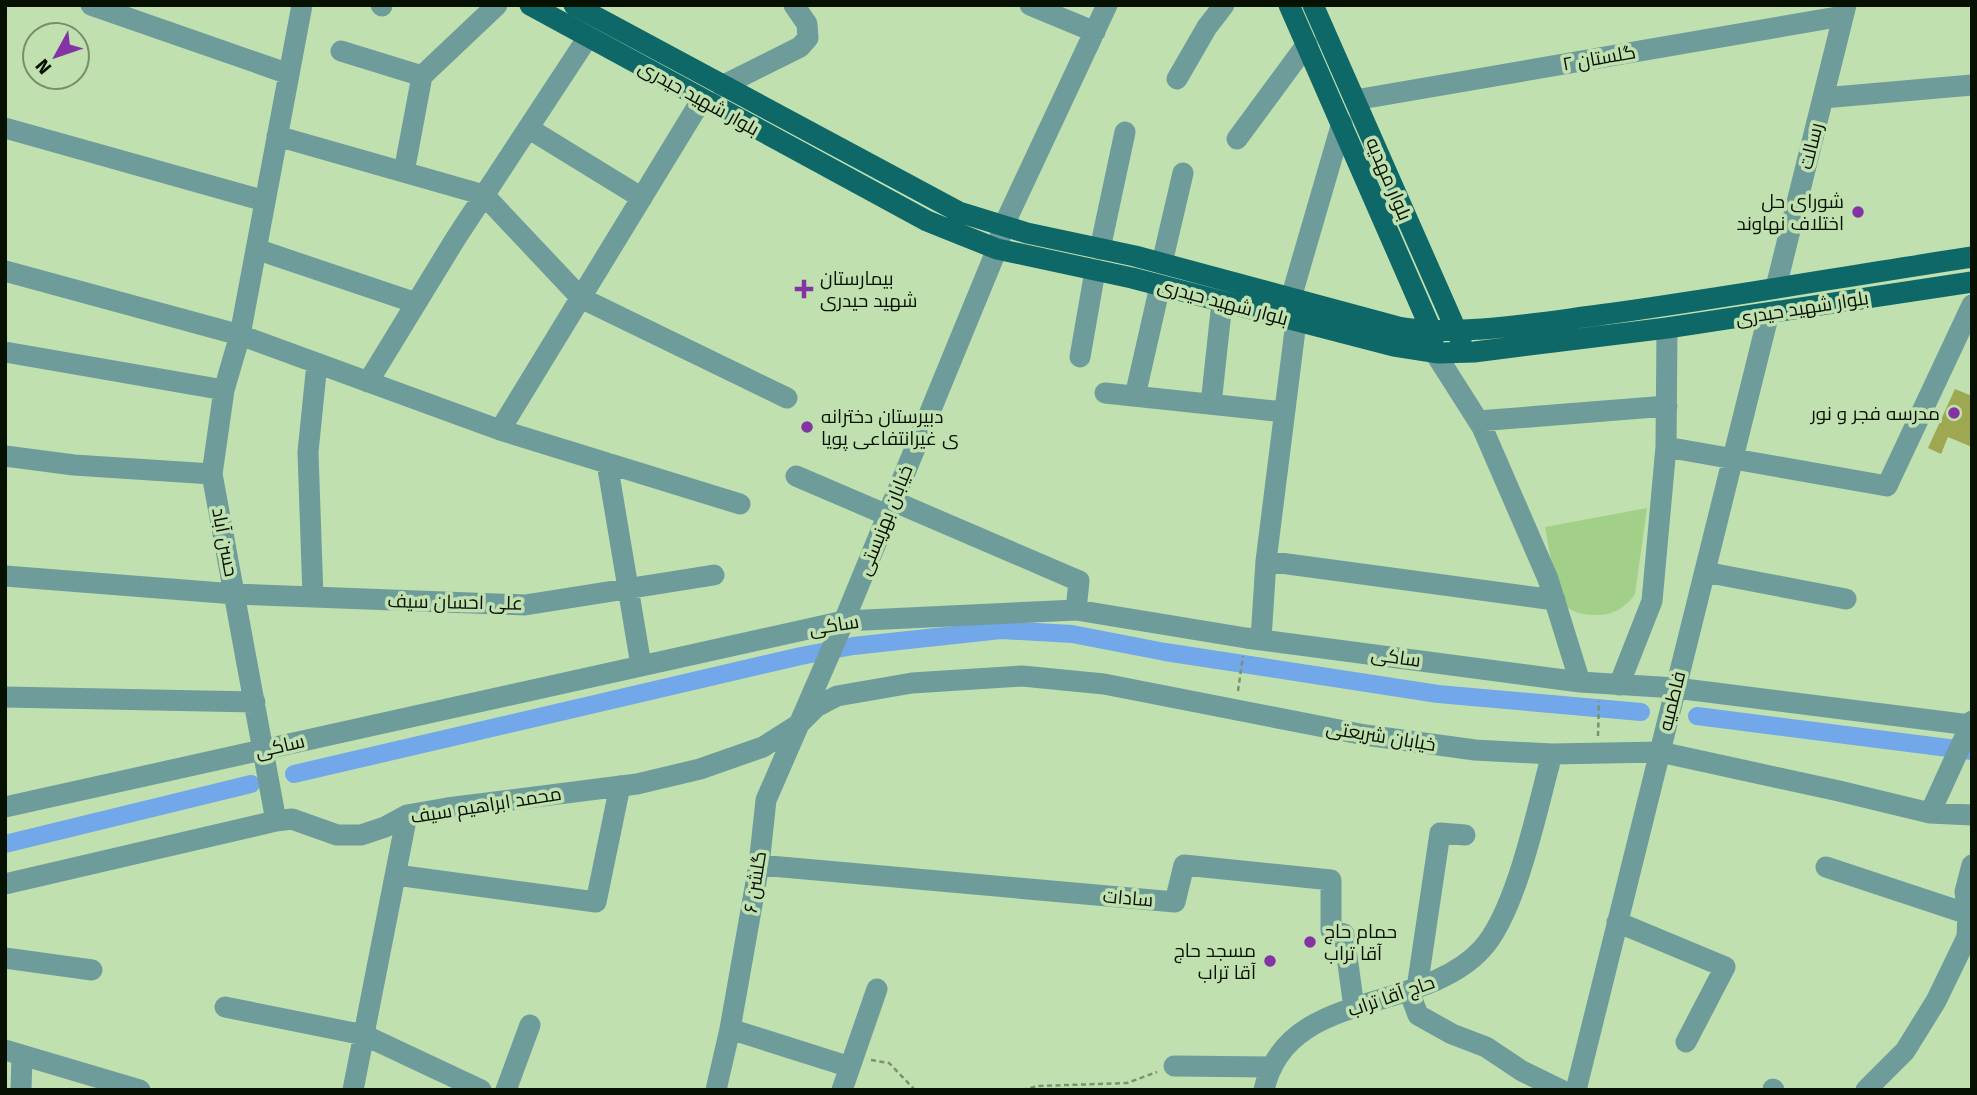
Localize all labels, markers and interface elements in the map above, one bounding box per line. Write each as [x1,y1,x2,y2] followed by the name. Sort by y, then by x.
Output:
[21,21,91,91] north arrow
[1561,40,1637,76] street label: گلستان ۲
[30,54,56,79] text: N
[635,55,763,141] street label: بلوار شهید حیدری
[1794,120,1828,172] street label: رسالت
[1361,134,1417,224] street label: بلوار مهدیه
[1737,190,1844,235] place label: شورای حل اختلاف نهاوند
[1850,204,1866,220] marker: شورای حل اختلاف نهاوند
[820,267,917,312] place label: بیمارستان شهید حیدری
[1155,274,1291,330] street label: بلوار شهید حیدری
[794,279,814,299] marker: بیمارستان شهید حیدری
[1734,286,1870,330] street label: بلوار شهید حیدری
[1810,402,1940,425] place label: مدرسه فجر و نور
[821,405,959,451] place label: دبیرستان دخترانه ی غیرانتفاعی پویا
[1946,405,1962,421] marker: مدرسه فجر و نور
[799,419,815,435] marker: دبیرستان دخترانه ی غیرانتفاعی پویا
[852,461,918,579] street label: خیابان بهزیستی
[207,506,243,578] street label: حسن آباد
[387,589,523,615] street label: علی احسان سیف
[808,610,860,640] street label: ساکی
[1370,642,1422,672] street label: ساکی
[1654,669,1690,733] street label: فاطمیه
[1325,716,1437,756] street label: خیابان شریعتی
[253,729,307,763] street label: ساکی
[409,782,563,830] street label: محمد ابراهیم سیف
[739,850,771,914] street label: گلشن ۶
[1102,884,1154,912] street label: سادات
[1324,920,1397,965] place label: حمام حاج آقا تراب
[1302,934,1318,950] marker: حمام حاج آقا تراب
[1174,939,1256,984] place label: مسجد حاج آقا تراب
[1262,953,1278,969] marker: مسجد حاج آقا تراب
[1345,970,1438,1023] street label: حاج آقا تراب

